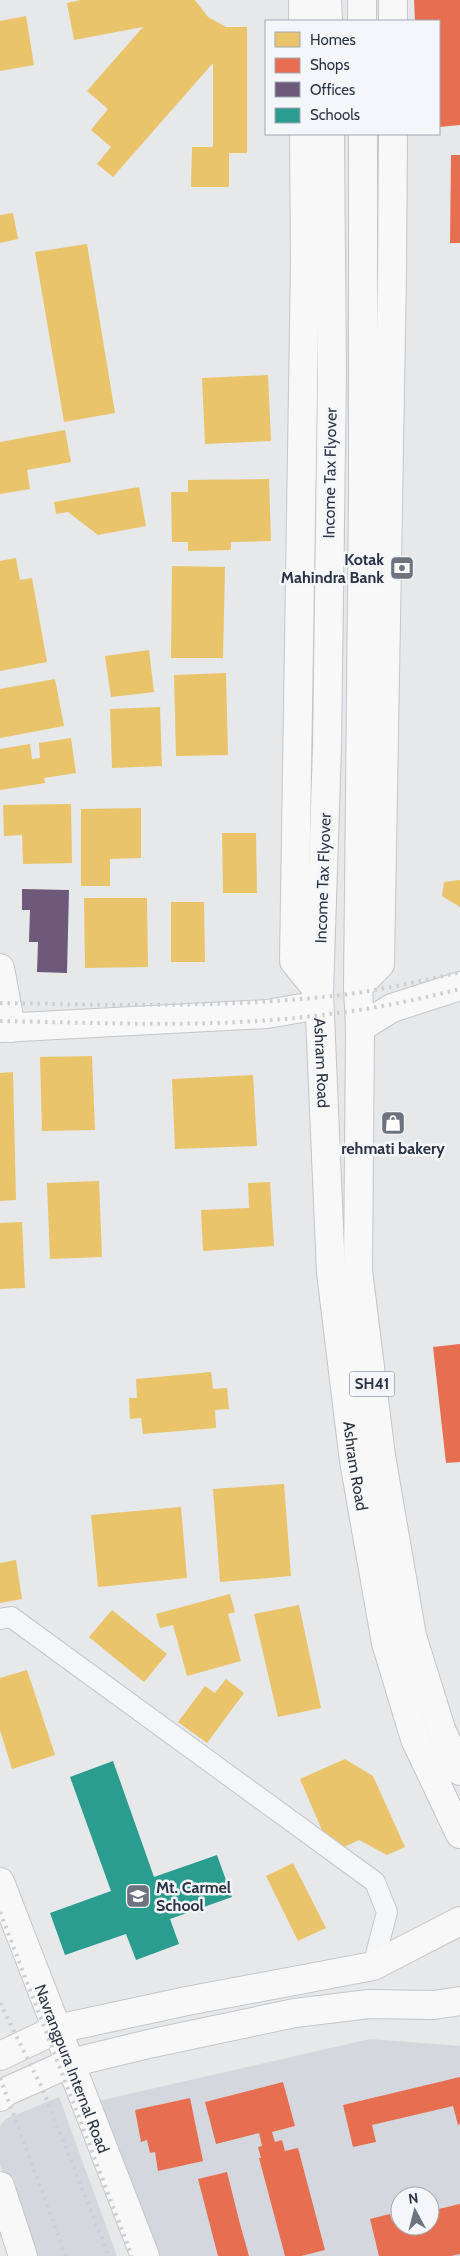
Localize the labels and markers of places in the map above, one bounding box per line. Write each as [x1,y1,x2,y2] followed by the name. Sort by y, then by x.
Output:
[281,550,384,587] place label: Kotak Mahindra Bank
[389,555,415,581] bank icon: Kotak Mahindra Bank
[380,1110,406,1136] shop icon: rehmati bakery
[341,1139,445,1158] place label: rehmati bakery
[156,1878,231,1915] place label: Mt. Carmel School
[125,1883,151,1909] school or university icon: Mt. Carmel School

